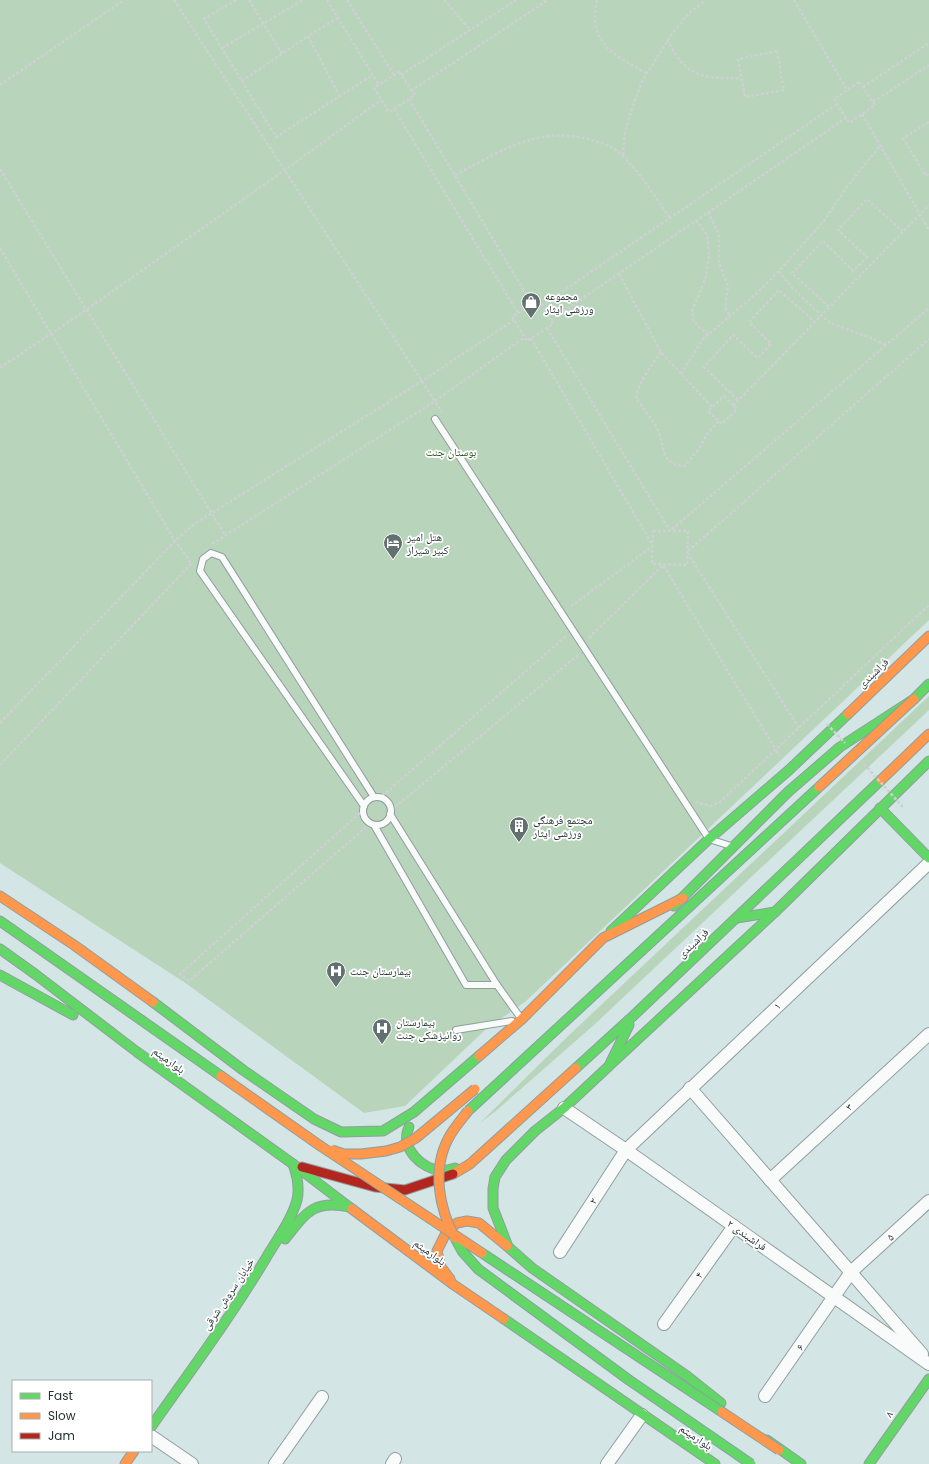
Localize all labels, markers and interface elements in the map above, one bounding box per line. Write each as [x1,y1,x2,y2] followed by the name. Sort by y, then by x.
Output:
[544,288,594,317] place label: مجموعه ورزشی ایثار
[520,291,542,319] shop icon: مجموعه ورزشی ایثار
[426,444,476,460] park label: بوستان جنت
[406,529,449,558] place label: هتل امیر کبیر شیراز
[382,532,404,560] hotel icon: هتل امیر کبیر شیراز
[854,654,892,692] street label: فراشبندی
[532,812,593,841] place label: مجتمع فرهنگی ورزشی ایثار
[508,815,530,843] building icon: مجتمع فرهنگی ورزشی ایثار
[674,924,712,962] street label: فراشبندی
[325,960,347,988] hospital icon: بیمارستان جنت
[350,963,411,979] place label: بیمارستان جنت
[770,998,784,1014] street label: ۱
[396,1014,461,1043] place label: بیمارستان روانپزشکی جنت
[371,1017,393,1045] hospital icon: بیمارستان روانپزشکی جنت
[150,1043,188,1077] street label: بلوارمیثم
[842,1099,856,1115] street label: ۳
[585,1195,601,1207] street label: ۲
[724,1215,770,1255] street label: ۲ فراشبندی
[883,1229,897,1245] street label: ۵
[411,1235,449,1269] street label: بلوارمیثم
[198,1255,258,1333] street label: خیابان سروش شرقی
[691,1268,707,1282] street label: ۴
[792,1340,808,1354] street label: ۶
[12,1380,152,1452] legend
[48,1387,73,1404] text: Fast
[48,1407,76,1424] text: Slow
[881,1407,897,1421] street label: ۸
[676,1420,716,1454] street label: بلوارمیثم
[48,1427,75,1444] text: Jam

